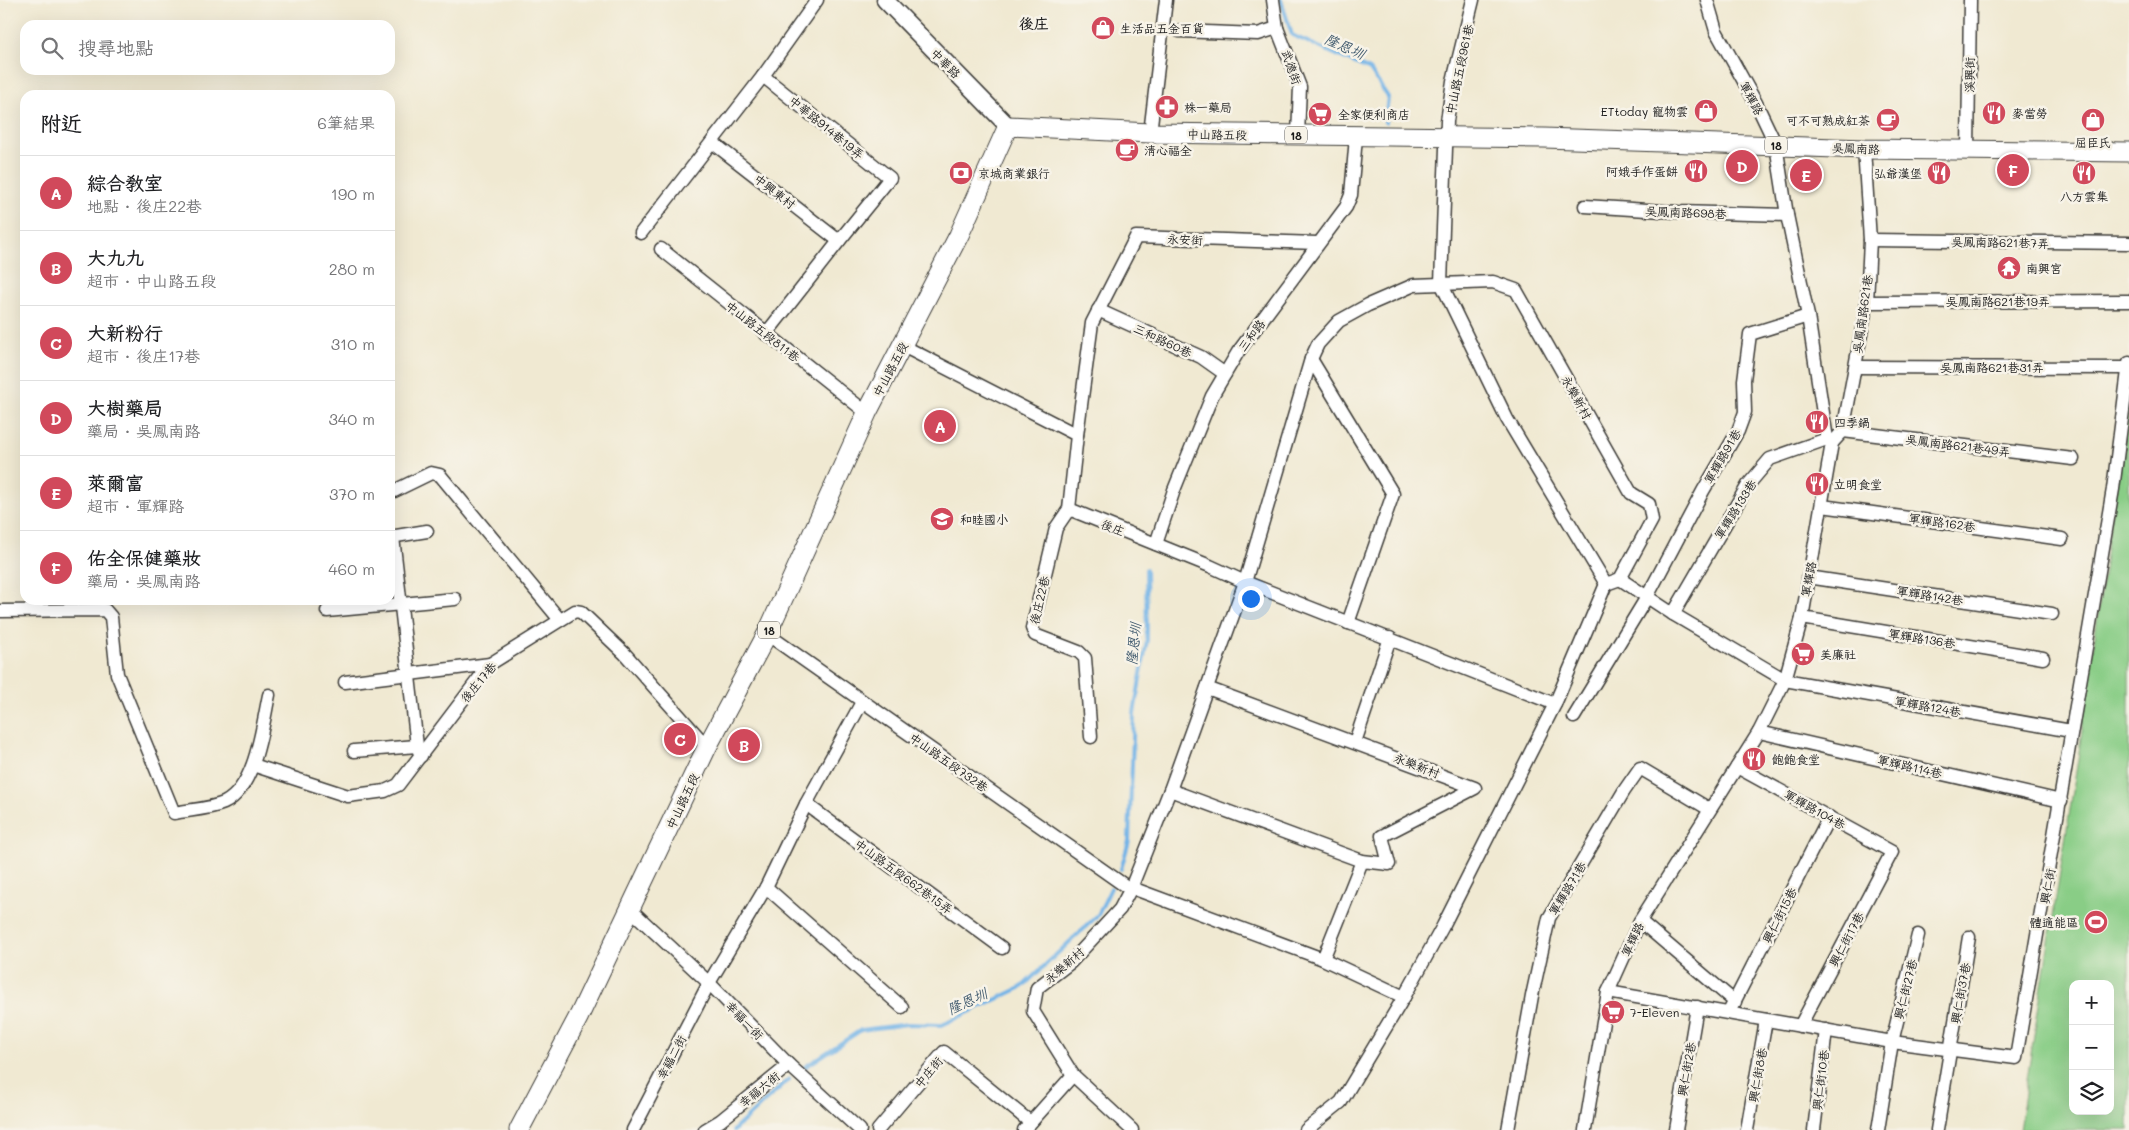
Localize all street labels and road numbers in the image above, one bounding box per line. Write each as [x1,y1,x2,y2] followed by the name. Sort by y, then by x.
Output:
[1442,22,1476,116] street label: 中山路五段961巷
[928,45,964,81] street label: 中華路
[1279,47,1305,87] street label: 武德街
[1961,57,1977,93] street label: 溪興街
[1736,78,1768,118] street label: 軍輝路
[786,92,868,162] street label: 中華路914巷19弄
[1187,125,1247,143] street label: 中山路五段
[1285,126,1307,144] road number: 18
[1765,136,1787,154] road number: 18
[1832,139,1880,157] street label: 吳鳳南路
[751,170,799,212] street label: 中興東村
[1645,203,1727,221] street label: 吳鳳南路698巷
[1167,230,1203,248] street label: 永安街
[1951,233,2049,251] street label: 吳鳳南路621巷7弄
[1849,274,1875,354] street label: 吳鳳南路621巷
[1946,293,2050,309] street label: 吳鳳南路621巷19弄
[723,297,803,365] street label: 中山路五段811巷
[1234,316,1268,354] street label: 三和路
[1131,320,1195,360] street label: 三和路60巷
[869,339,911,399] street label: 中山路五段
[1940,359,2044,375] street label: 吳鳳南路621巷31弄
[1558,372,1596,422] street label: 永樂新村
[1700,426,1744,486] street label: 軍輝路91巷
[1905,431,2011,459] street label: 吳鳳南路621巷49弄
[1710,476,1760,542] street label: 軍輝路133巷
[1908,509,1976,535] street label: 軍輝路162巷
[1099,515,1127,539] street label: 後庄
[1797,560,1819,598] street label: 軍輝路
[1026,574,1052,626] street label: 後庄22巷
[1896,582,1964,608] street label: 軍輝路142巷
[758,622,780,638] road number: 18
[1887,625,1957,651] street label: 軍輝路136巷
[456,658,500,706] street label: 後庄17巷
[1894,692,1962,720] street label: 軍輝路124巷
[907,729,991,795] street label: 中山路五段732巷
[1392,749,1442,781] street label: 永樂新村
[1876,751,1944,781] street label: 軍輝路114巷
[662,770,702,832] street label: 中山路五段
[1781,786,1849,832] street label: 軍輝路104巷
[852,835,956,917] street label: 中山路五段662巷15弄
[1545,858,1589,918] street label: 軍輝路71巷
[2036,867,2058,905] street label: 興仁街
[1758,884,1800,946] street label: 興仁街15巷
[1825,909,1867,969] street label: 興仁街17巷
[1617,919,1647,959] street label: 軍輝路
[1041,943,1087,987] street label: 永樂新村
[1890,957,1920,1021] street label: 興仁街27巷
[1947,961,1973,1025] street label: 興仁街37巷
[723,997,767,1043] street label: 幸福一街
[653,1032,689,1082] street label: 幸福二街
[1673,1041,1699,1097] street label: 興仁街2巷
[1744,1046,1770,1104] street label: 興仁街8巷
[1808,1049,1832,1111] street label: 興仁街10巷
[910,1053,946,1091] street label: 中庄街
[735,1068,783,1110] street label: 幸福六街

